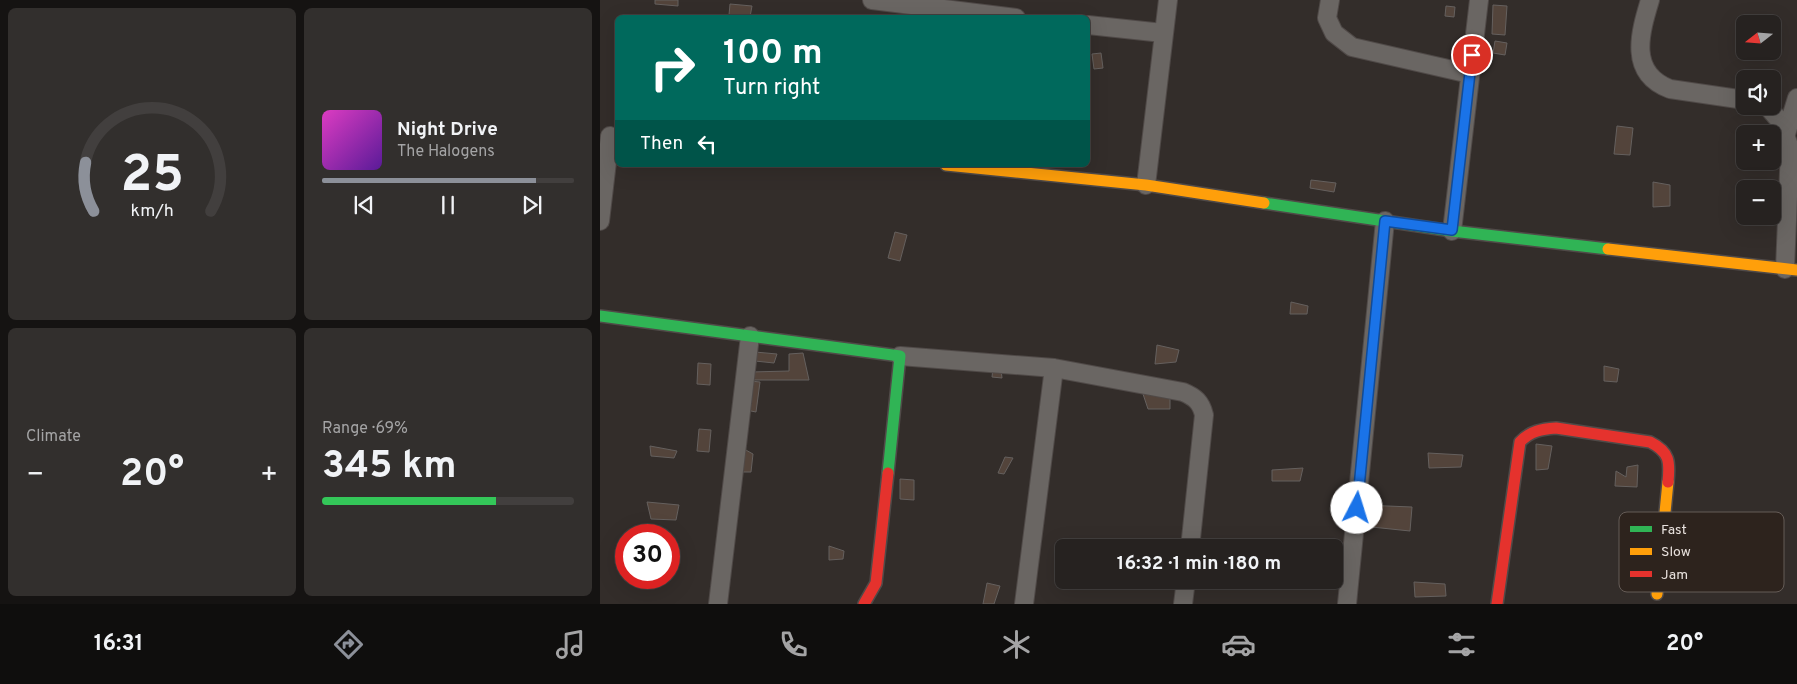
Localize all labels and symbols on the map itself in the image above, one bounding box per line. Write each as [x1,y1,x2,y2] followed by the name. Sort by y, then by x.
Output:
[1736,15,1781,60] north arrow
[1451,34,1493,76] pin
[1330,481,1382,533] position arrow
[1619,512,1784,592] legend
[1661,522,1687,539] text: Fast
[615,524,680,589] speed limit sign: 30
[1661,544,1691,561] text: Slow
[1661,567,1688,584] text: Jam

